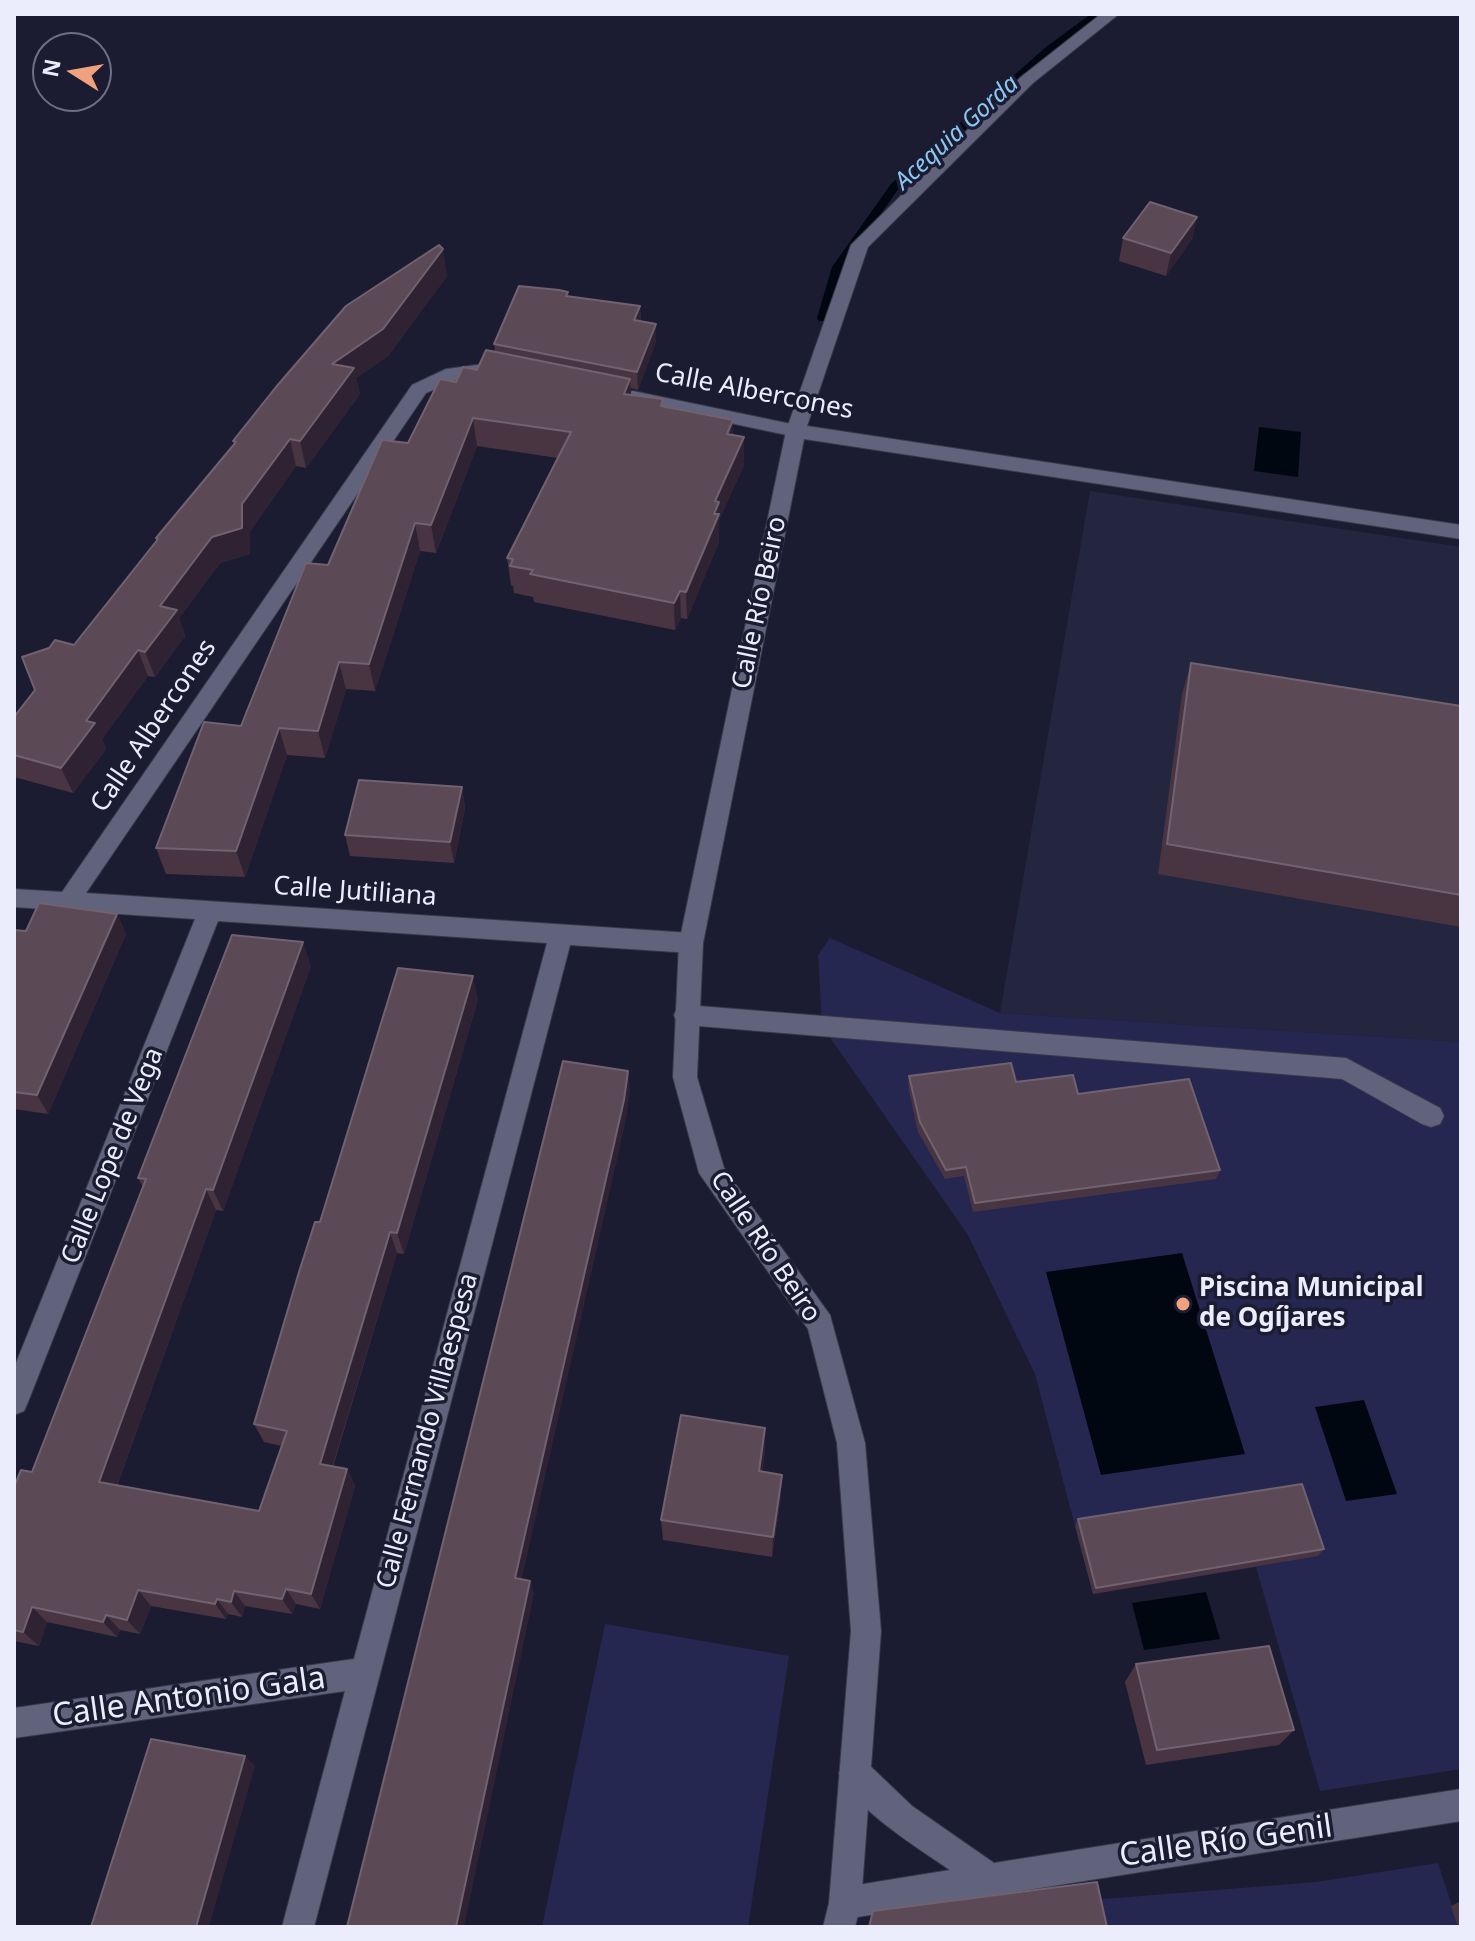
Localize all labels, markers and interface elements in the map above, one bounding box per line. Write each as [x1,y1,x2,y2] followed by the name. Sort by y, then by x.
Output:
[32,32,112,112] north arrow
[34,56,67,79] text: N
[889,70,1025,196] water label: Acequia Gorda
[652,357,856,427] street label: Calle Albercones
[727,514,793,692] street label: Calle Río Beiro
[85,634,223,818] street label: Calle Albercones
[272,871,438,913] street label: Calle Jutiliana
[55,1043,171,1269] street label: Calle Lope de Vega
[703,1166,827,1328] street label: Calle Río Beiro
[371,1270,485,1592] street label: Calle Fernando Villaespesa
[1199,1273,1423,1334] place label: Piscina Municipal de Ogíjares
[1174,1295,1192,1313] marker: Piscina Municipal de Ogíjares
[50,1660,328,1736] street label: Calle Antonio Gala
[1117,1808,1335,1876] street label: Calle Río Genil

